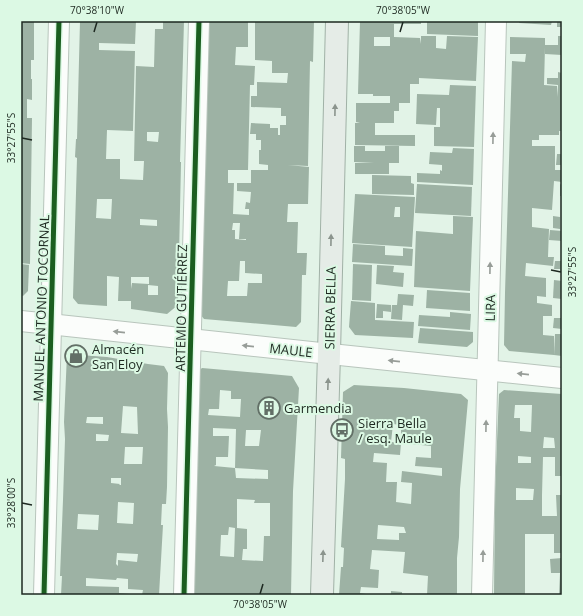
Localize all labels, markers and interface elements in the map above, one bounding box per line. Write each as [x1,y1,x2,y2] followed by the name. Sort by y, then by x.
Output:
[70,3,125,17] text: 70°38'10"W
[376,3,431,17] text: 70°38'05"W
[331,104,338,116] one-way arrow
[4,113,18,163] text: 33°27'55"S
[490,132,497,144] one-way arrow
[29,214,53,402] street label: MANUEL ANTONIO TOCORNAL
[328,234,335,246] one-way arrow
[171,244,191,372] street label: ARTEMIO GUTIÉRREZ
[565,247,579,297] text: 33°27'55"S
[487,262,494,274] one-way arrow
[320,266,340,350] street label: SIERRA BELLA
[481,294,499,321] street label: LIRA
[113,328,125,335] one-way arrow
[268,339,314,361] street label: MAULE
[92,340,144,373] place label: Almacén San Eloy
[242,342,254,349] one-way arrow
[63,343,89,369] shop icon: Almacén San Eloy
[388,358,400,364] one-way arrow
[517,371,529,377] one-way arrow
[325,377,331,390] one-way arrow
[256,395,282,421] building icon: Garmendia
[284,399,352,417] place label: Garmendia
[358,414,432,447] place label: Sierra Bella / esq. Maule
[329,417,355,443] bus stop icon: Sierra Bella / esq. Maule
[483,419,489,432] one-way arrow
[4,478,18,528] text: 33°28'00"S
[320,549,326,562] one-way arrow
[480,549,486,562] one-way arrow
[233,597,288,611] text: 70°38'05"W

